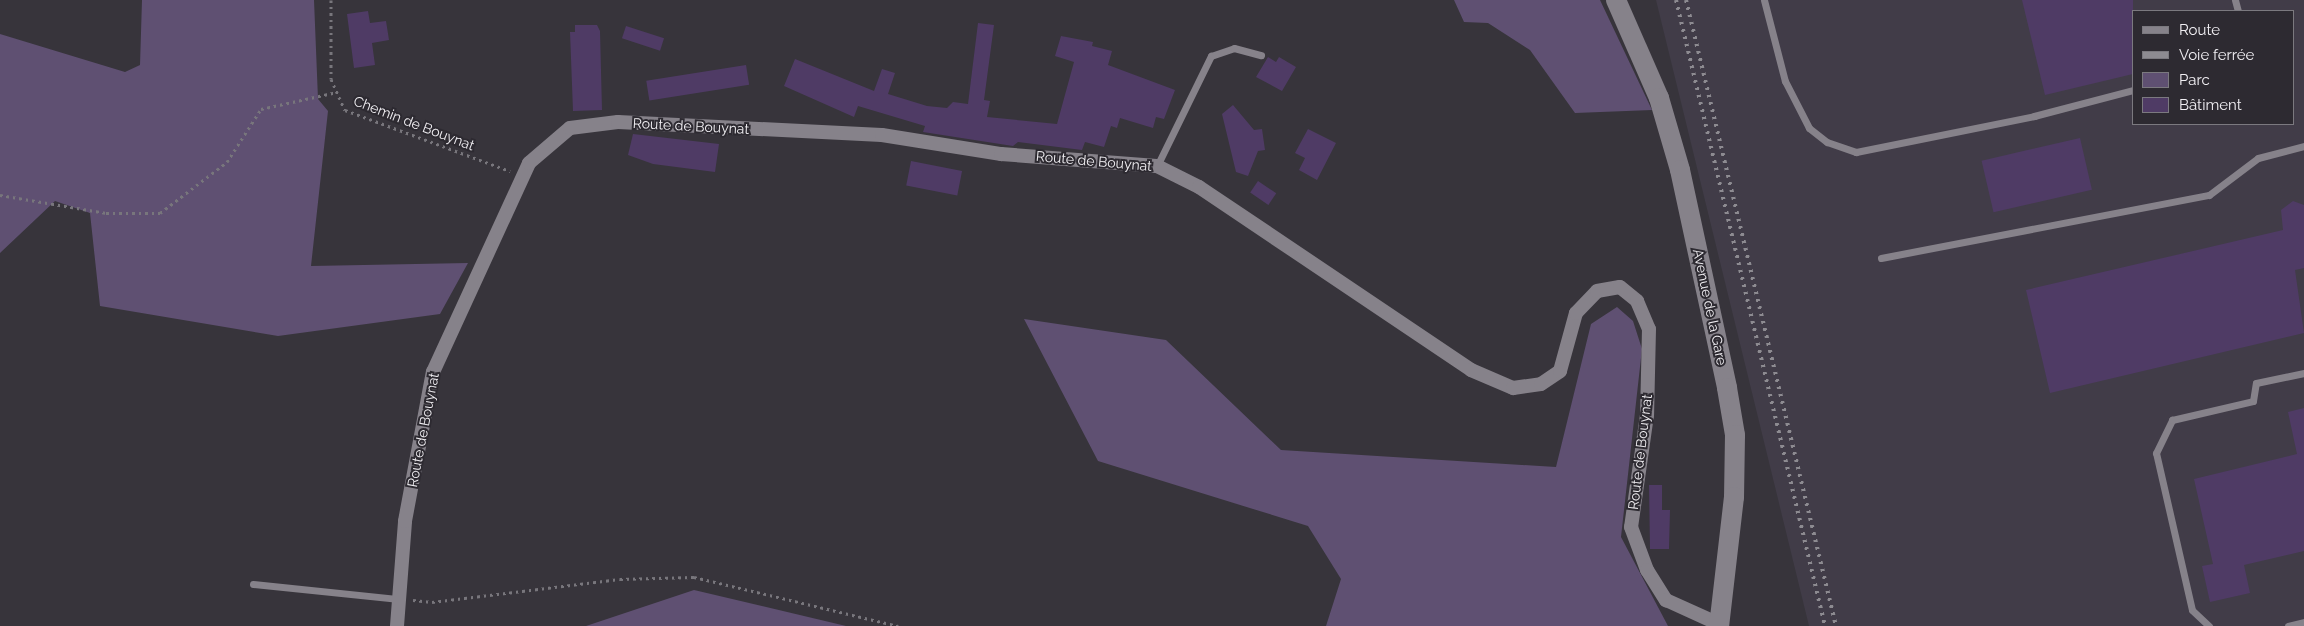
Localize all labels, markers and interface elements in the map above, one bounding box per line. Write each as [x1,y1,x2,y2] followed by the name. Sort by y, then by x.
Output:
[2132,10,2294,125] legend
[2179,21,2220,39] text: Route
[2179,46,2254,64] text: Voie ferrée
[2179,71,2210,89] text: Parc
[351,92,477,154] street label: Chemin de Bouynat
[2179,96,2242,114] text: Bâtiment
[632,115,750,137] street label: Route de Bouynat
[1035,148,1153,174] street label: Route de Bouynat
[1689,247,1731,367] street label: Avenue de la Gare
[404,371,442,489] street label: Route de Bouynat
[1625,393,1655,511] street label: Route de Bouynat

